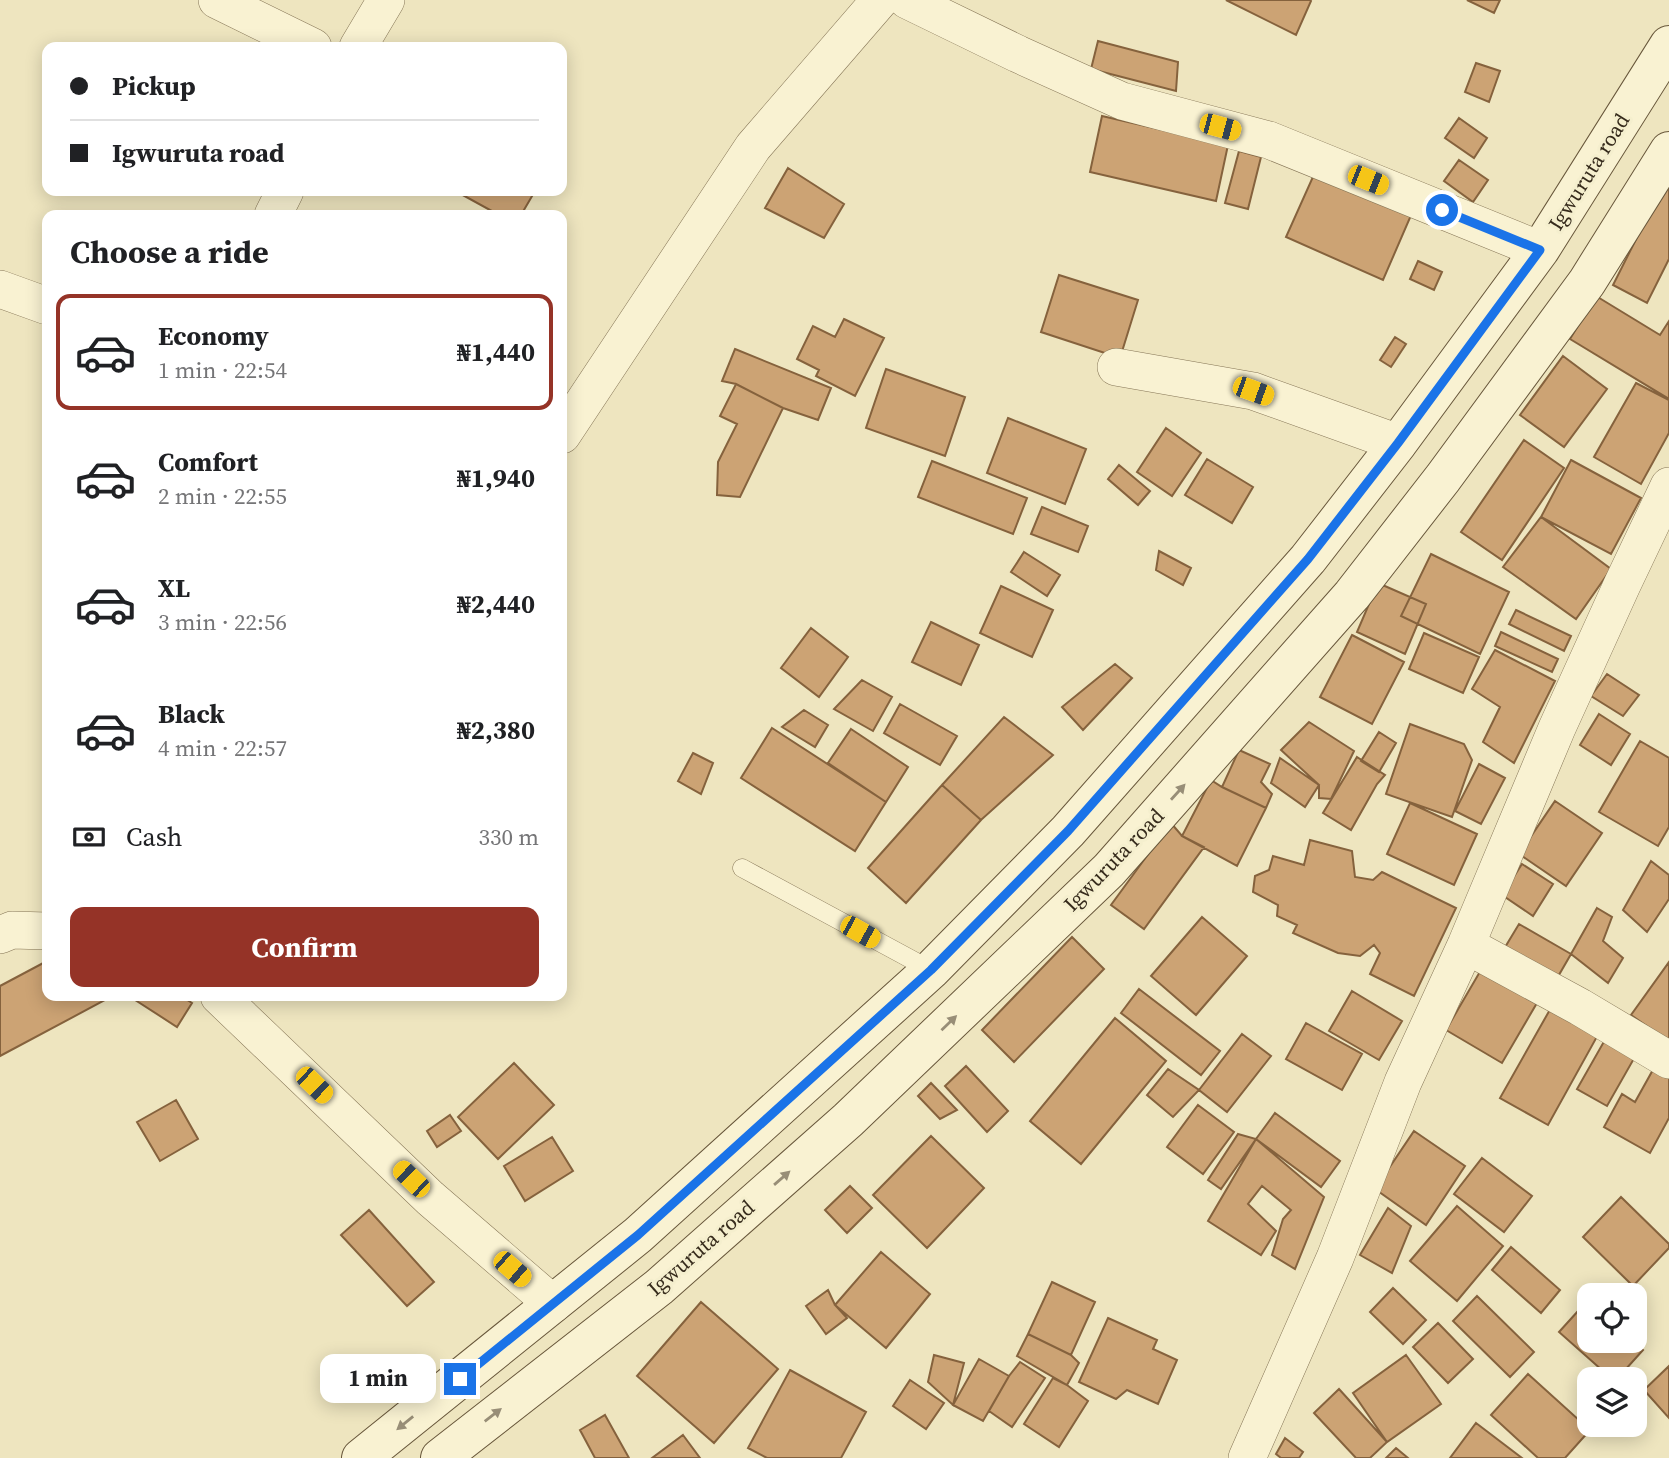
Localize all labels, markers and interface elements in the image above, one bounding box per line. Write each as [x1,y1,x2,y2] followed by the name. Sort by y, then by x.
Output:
[112,68,196,104] text: Pickup
[1541,108,1636,236] street label: Igwuruta road
[1197,111,1244,143] car
[112,135,284,171] text: Igwuruta road
[1345,162,1392,198] car
[1426,194,1458,226] route start
[70,230,269,274] text: Choose a ride
[158,318,269,354] text: Economy
[74,321,137,384] icon: car
[457,334,535,370] text: ₦1,440
[158,354,287,386] text: 1 min · 22:54
[1230,374,1277,408] car
[158,444,258,480] text: Comfort
[74,447,137,510] icon: car
[457,460,535,496] text: ₦1,940
[158,480,287,512] text: 2 min · 22:55
[158,570,190,606] text: XL
[74,573,137,636] icon: car
[457,586,535,622] text: ₦2,440
[158,606,287,638] text: 3 min · 22:56
[158,696,225,732] text: Black
[74,699,137,762] icon: car
[457,712,535,748] text: ₦2,380
[158,732,287,764] text: 4 min · 22:57
[1170,783,1186,801] one-way arrow
[1057,802,1170,918] street label: Igwuruta road
[70,818,108,856] icon: cash
[126,819,182,855] text: Cash
[478,821,539,853] text: 330 m
[70,907,539,987] button: Confirm
[837,913,884,951] car
[940,1016,957,1032] one-way arrow
[292,1063,337,1107] car
[389,1157,434,1201] car
[773,1170,791,1186] one-way arrow
[641,1193,760,1302] street label: Igwuruta road
[490,1247,535,1291] car
[1577,1283,1647,1437] map controls
[1577,1283,1647,1353] button: locate
[320,1354,435,1404] callout: 1 min
[348,1362,408,1394] text: 1 min
[444,1363,476,1395] route end
[1577,1367,1647,1437] button: layers
[484,1409,502,1423] one-way arrow
[397,1416,415,1431] one-way arrow

